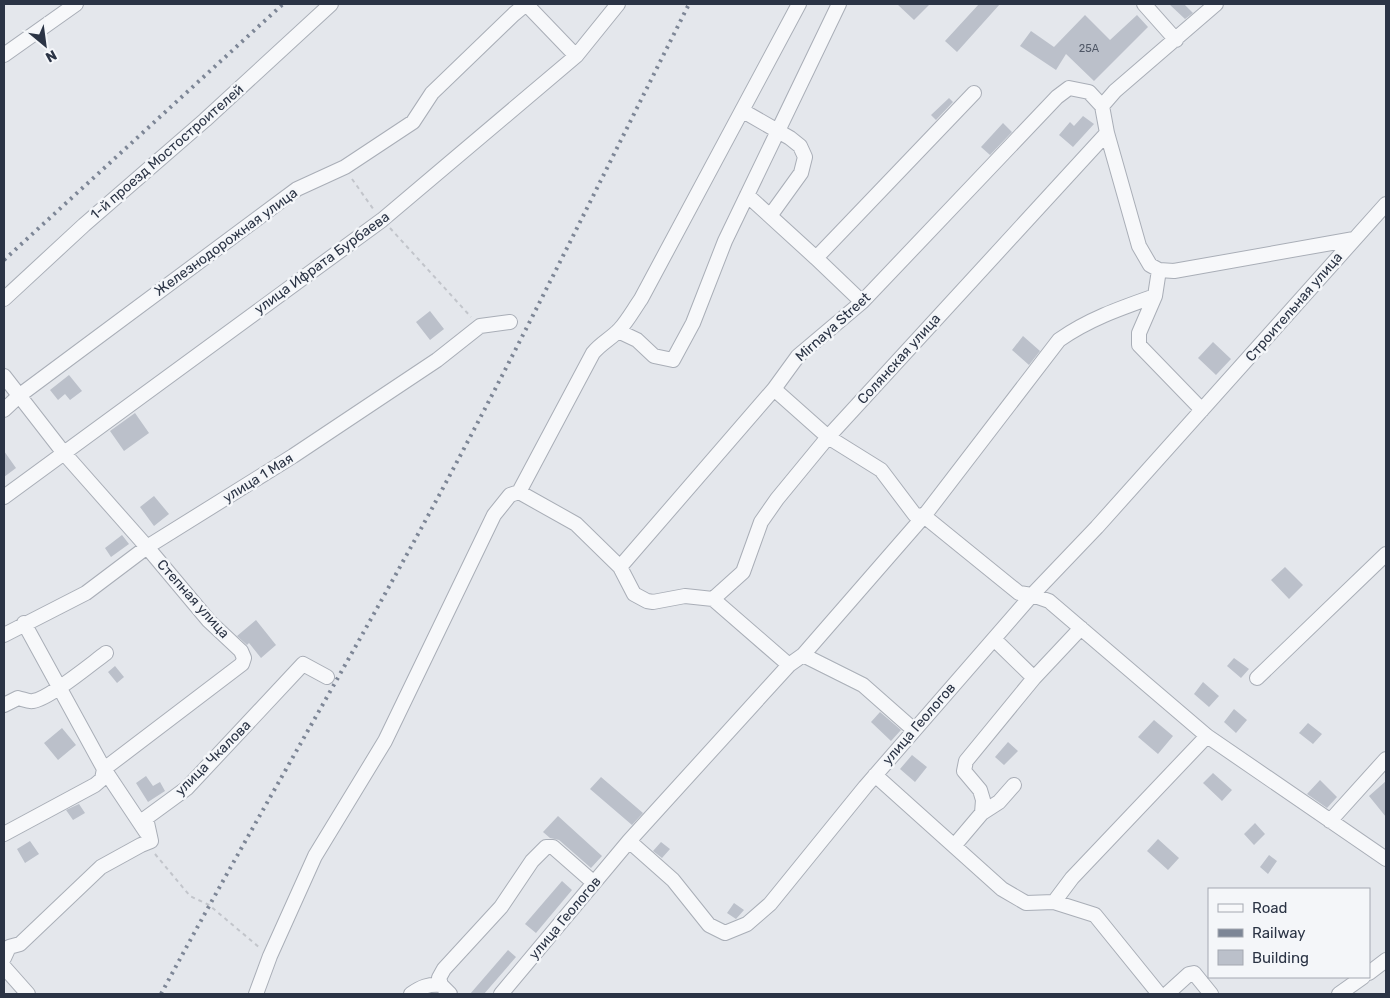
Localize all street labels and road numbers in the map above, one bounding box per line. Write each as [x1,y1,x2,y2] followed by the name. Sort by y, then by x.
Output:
[87,81,247,223] street label: 1-й проезд Мостостроителей
[151,184,301,300] street label: Железнодорожная улица
[251,208,393,318] street label: улица Ифрата Бурбаева
[1242,249,1346,365] street label: Строительная улица
[792,289,874,365] street label: Mirnaya Street
[854,310,944,408] street label: Солянская улица
[220,450,296,506] street label: улица 1 Мая
[153,556,233,642] street label: Степная улица
[879,679,959,768] street label: улица Геологов
[172,717,254,799] street label: улица Чкалова
[525,873,605,963] street label: улица Геологов

